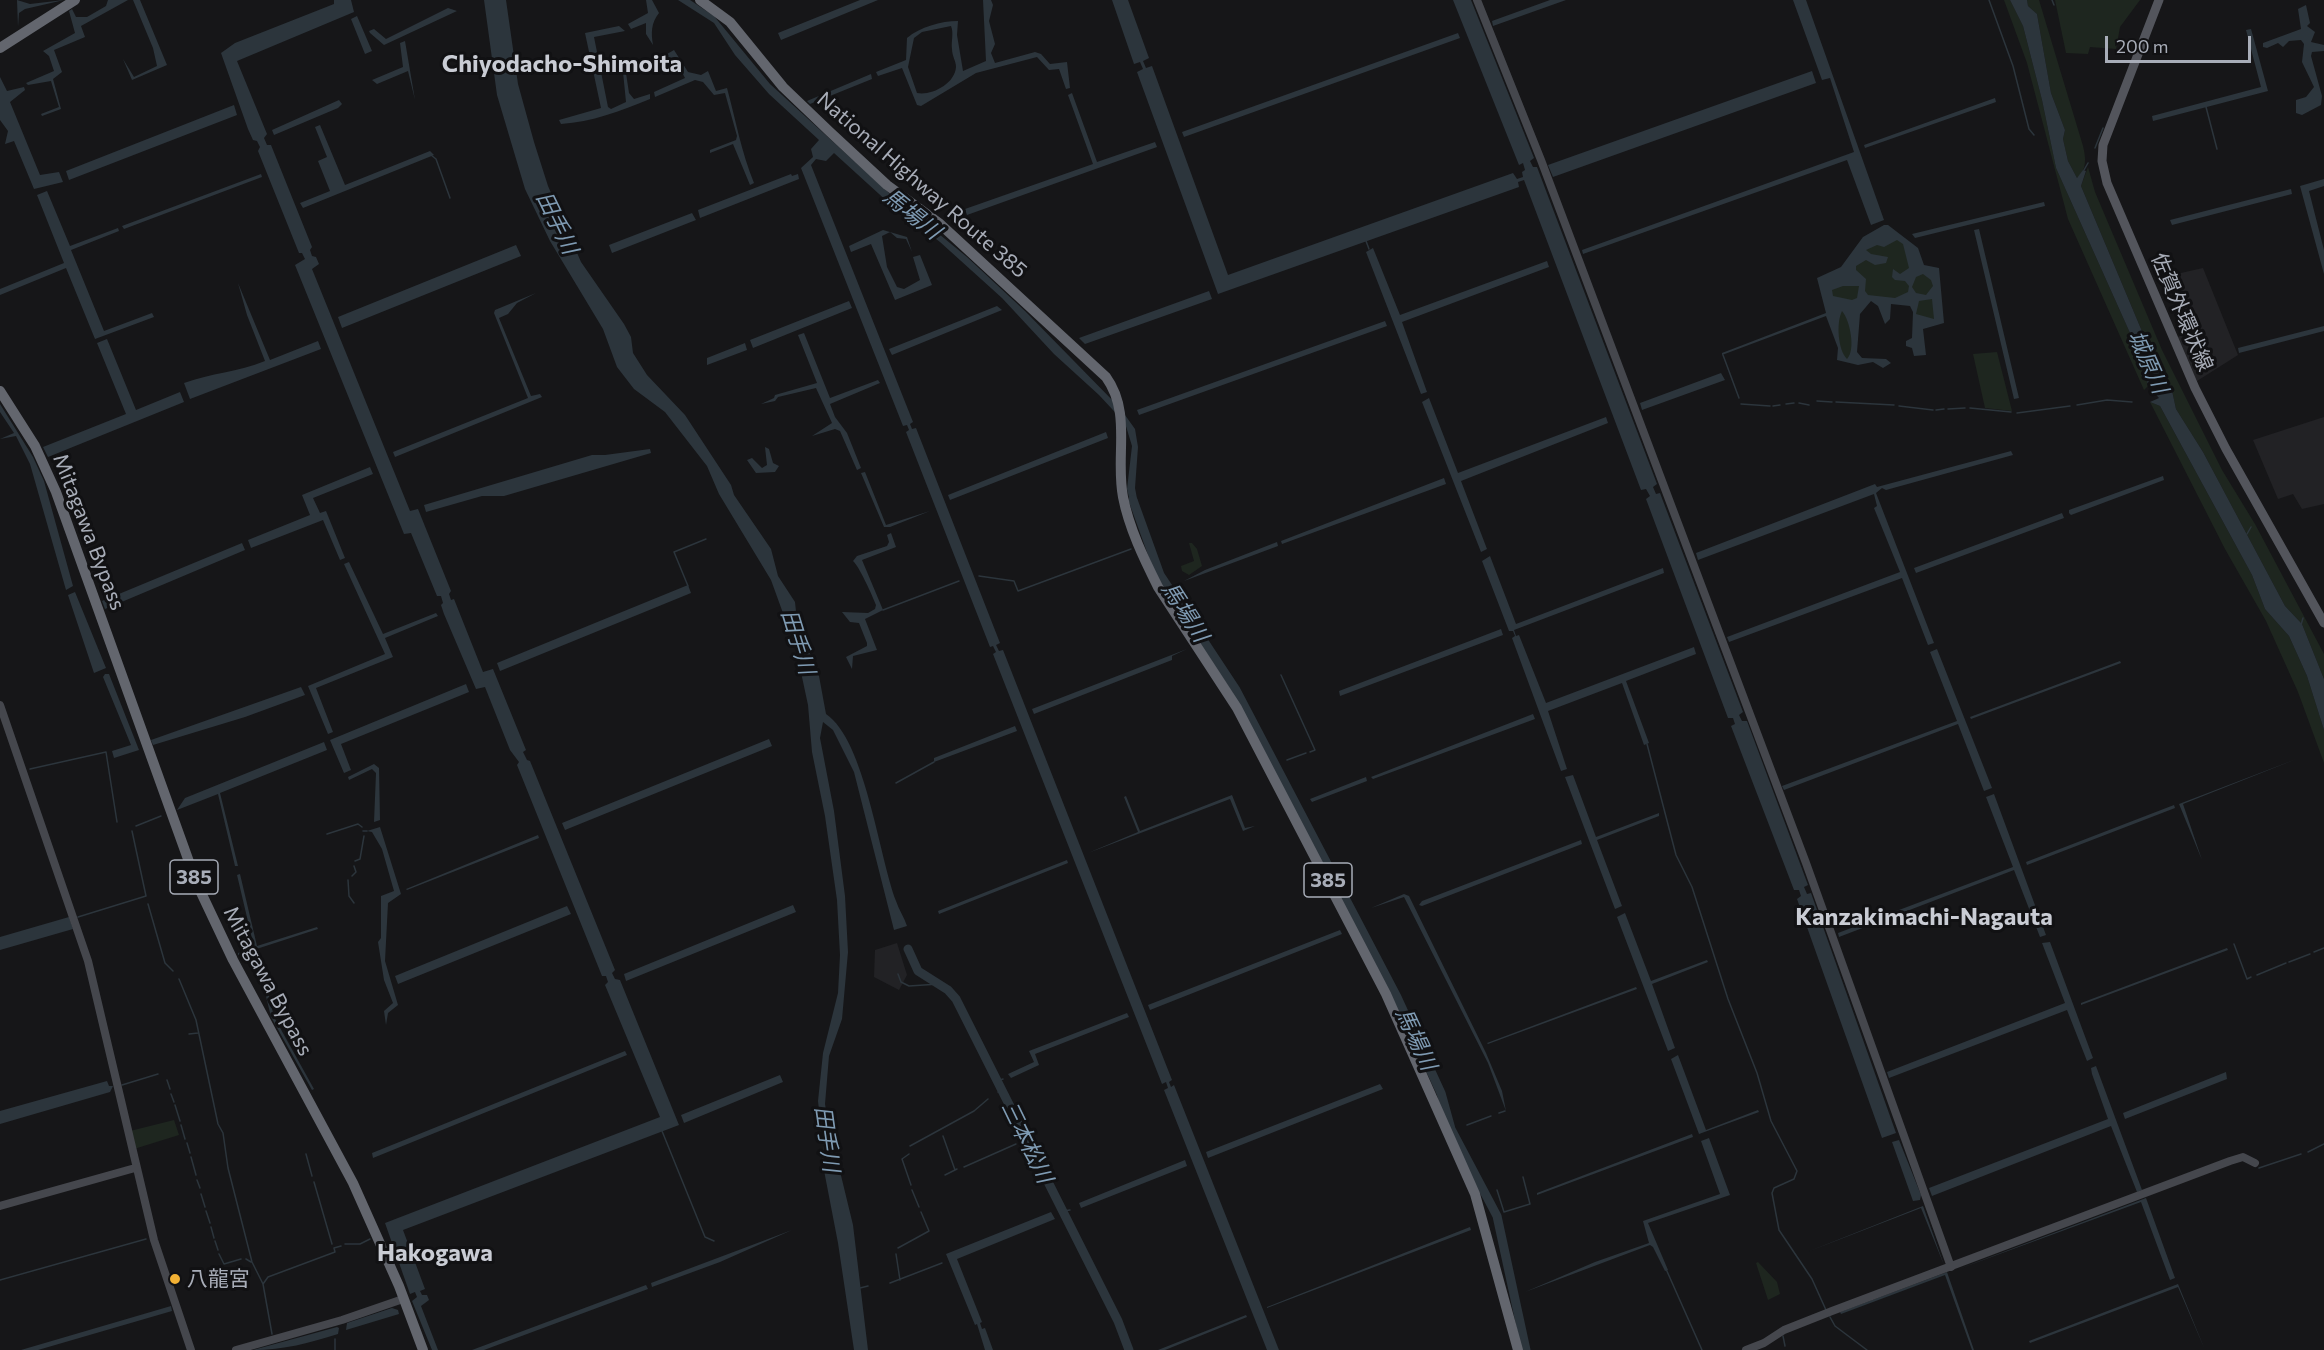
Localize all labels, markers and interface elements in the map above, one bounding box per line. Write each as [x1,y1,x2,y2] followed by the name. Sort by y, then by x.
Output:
[2108,24,2254,62] scale bar
[2116,35,2169,57] text: 200 m
[442,50,682,78] district label: Chiyodacho-Shimoita
[812,87,1032,283] street label: National Highway Route 385
[878,183,946,245] water label: 馬場川
[531,188,583,258] water label: 田手川
[2146,249,2218,375] street label: 佐賀外環状線
[2123,326,2173,398] water label: 城原川
[48,450,130,614] street label: Mitagawa Bypass
[1156,577,1214,647] water label: 馬場川
[776,607,820,677] water label: 田手川
[170,860,218,894] road number: 385
[1304,863,1352,897] road number: 385
[218,902,318,1060] street label: Mitagawa Bypass
[1795,903,2053,931] district label: Kanzakimachi-Nagauta
[1390,1004,1442,1074] water label: 馬場川
[996,1097,1058,1187] water label: 三本松川
[809,1104,845,1174] water label: 田手川
[377,1239,493,1267] district label: Hakogawa
[187,1266,250,1292] place label: 八龍宮
[168,1272,182,1286] marker: 八龍宮

